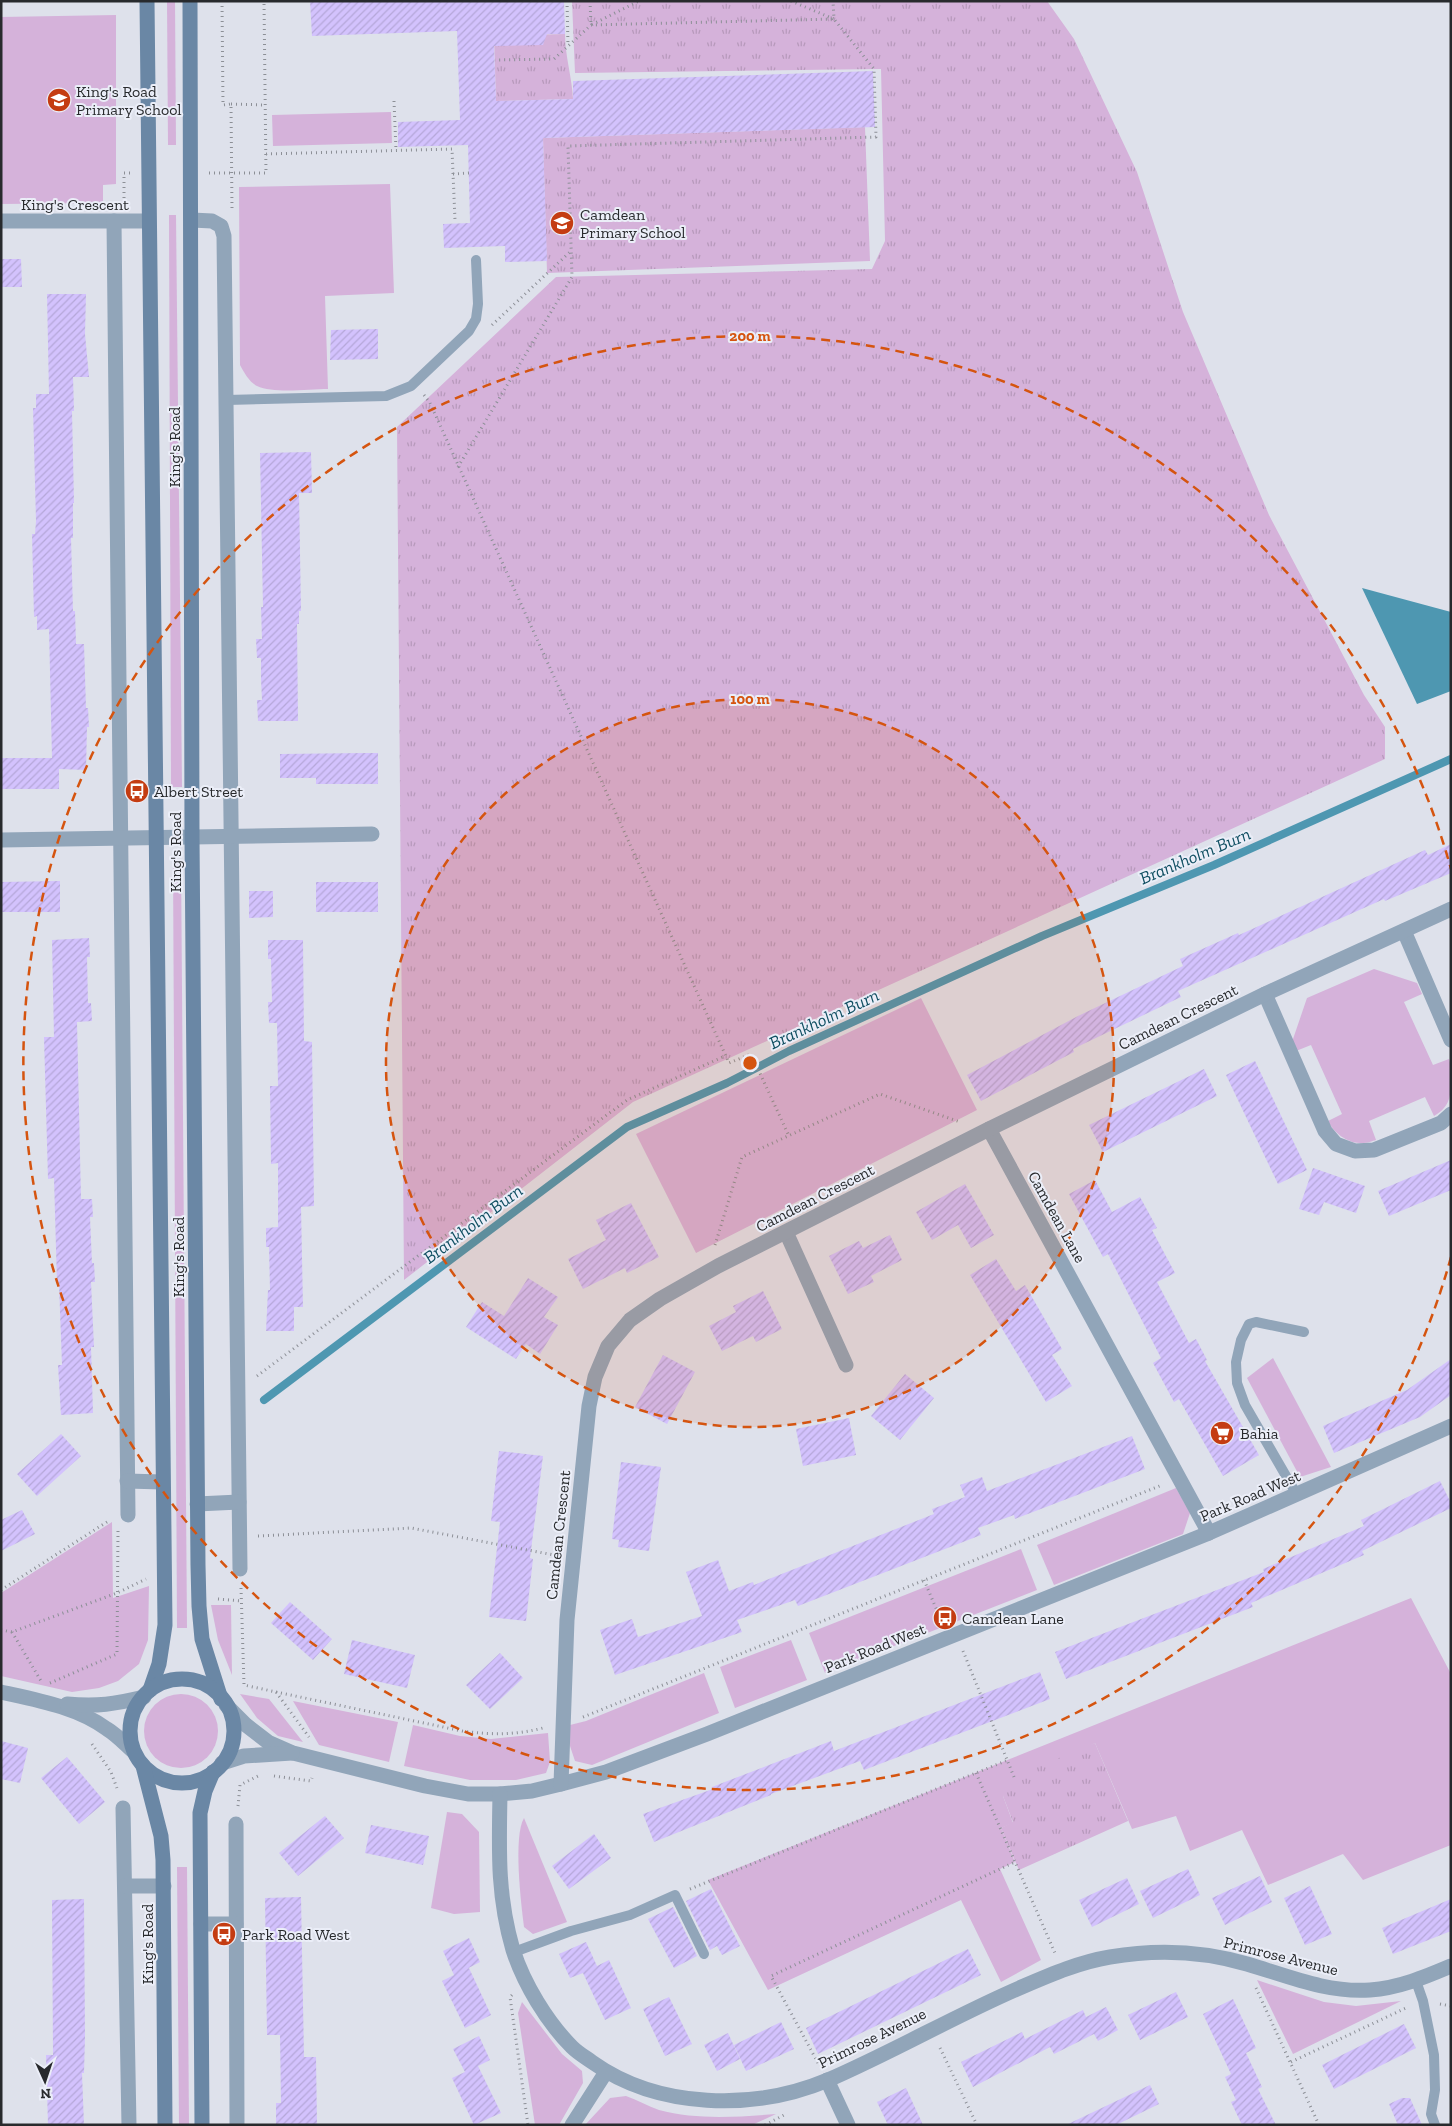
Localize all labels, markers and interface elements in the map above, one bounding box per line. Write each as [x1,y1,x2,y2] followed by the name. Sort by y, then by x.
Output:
[76,82,182,119] place label: King's Road Primary School
[46,87,72,113] school or university icon: King's Road Primary School
[21,195,129,214] street label: King's Crescent
[580,205,686,242] place label: Camdean Primary School
[549,210,575,236] school or university icon: Camdean Primary School
[729,327,771,345] text: 200 m
[165,406,184,487] street label: King's Road
[730,690,770,708] text: 100 m
[124,778,150,804] bus stop icon: Albert Street
[154,782,243,801] place label: Albert Street
[166,811,185,892] street label: King's Road
[1136,823,1254,889] water label: Brankholm Burn
[1115,980,1241,1054] street label: Camdean Crescent
[766,984,882,1054] water label: Brankholm Burn
[741,1054,759,1072] centre of rings
[753,1160,877,1236] street label: Camdean Crescent
[1024,1168,1090,1266] street label: Camdean Lane
[419,1180,527,1268] water label: Brankholm Burn
[169,1216,188,1297] street label: King's Road
[1209,1420,1235,1446] supermarket icon: Bahia
[1240,1424,1279,1443] place label: Bahia
[1197,1466,1303,1526] street label: Park Road West
[542,1469,574,1601] street label: Camdean Crescent
[932,1605,958,1631] bus stop icon: Camdean Lane
[962,1609,1064,1628] place label: Camdean Lane
[822,1619,928,1677] street label: Park Road West
[138,1903,157,1984] street label: King's Road
[211,1921,237,1947] bus stop icon: Park Road West
[242,1925,350,1944] place label: Park Road West
[1222,1933,1340,1979] street label: Primrose Avenue
[815,2004,929,2072] street label: Primrose Avenue
[20,2056,70,2106] north arrow
[40,2085,51,2102] text: N

